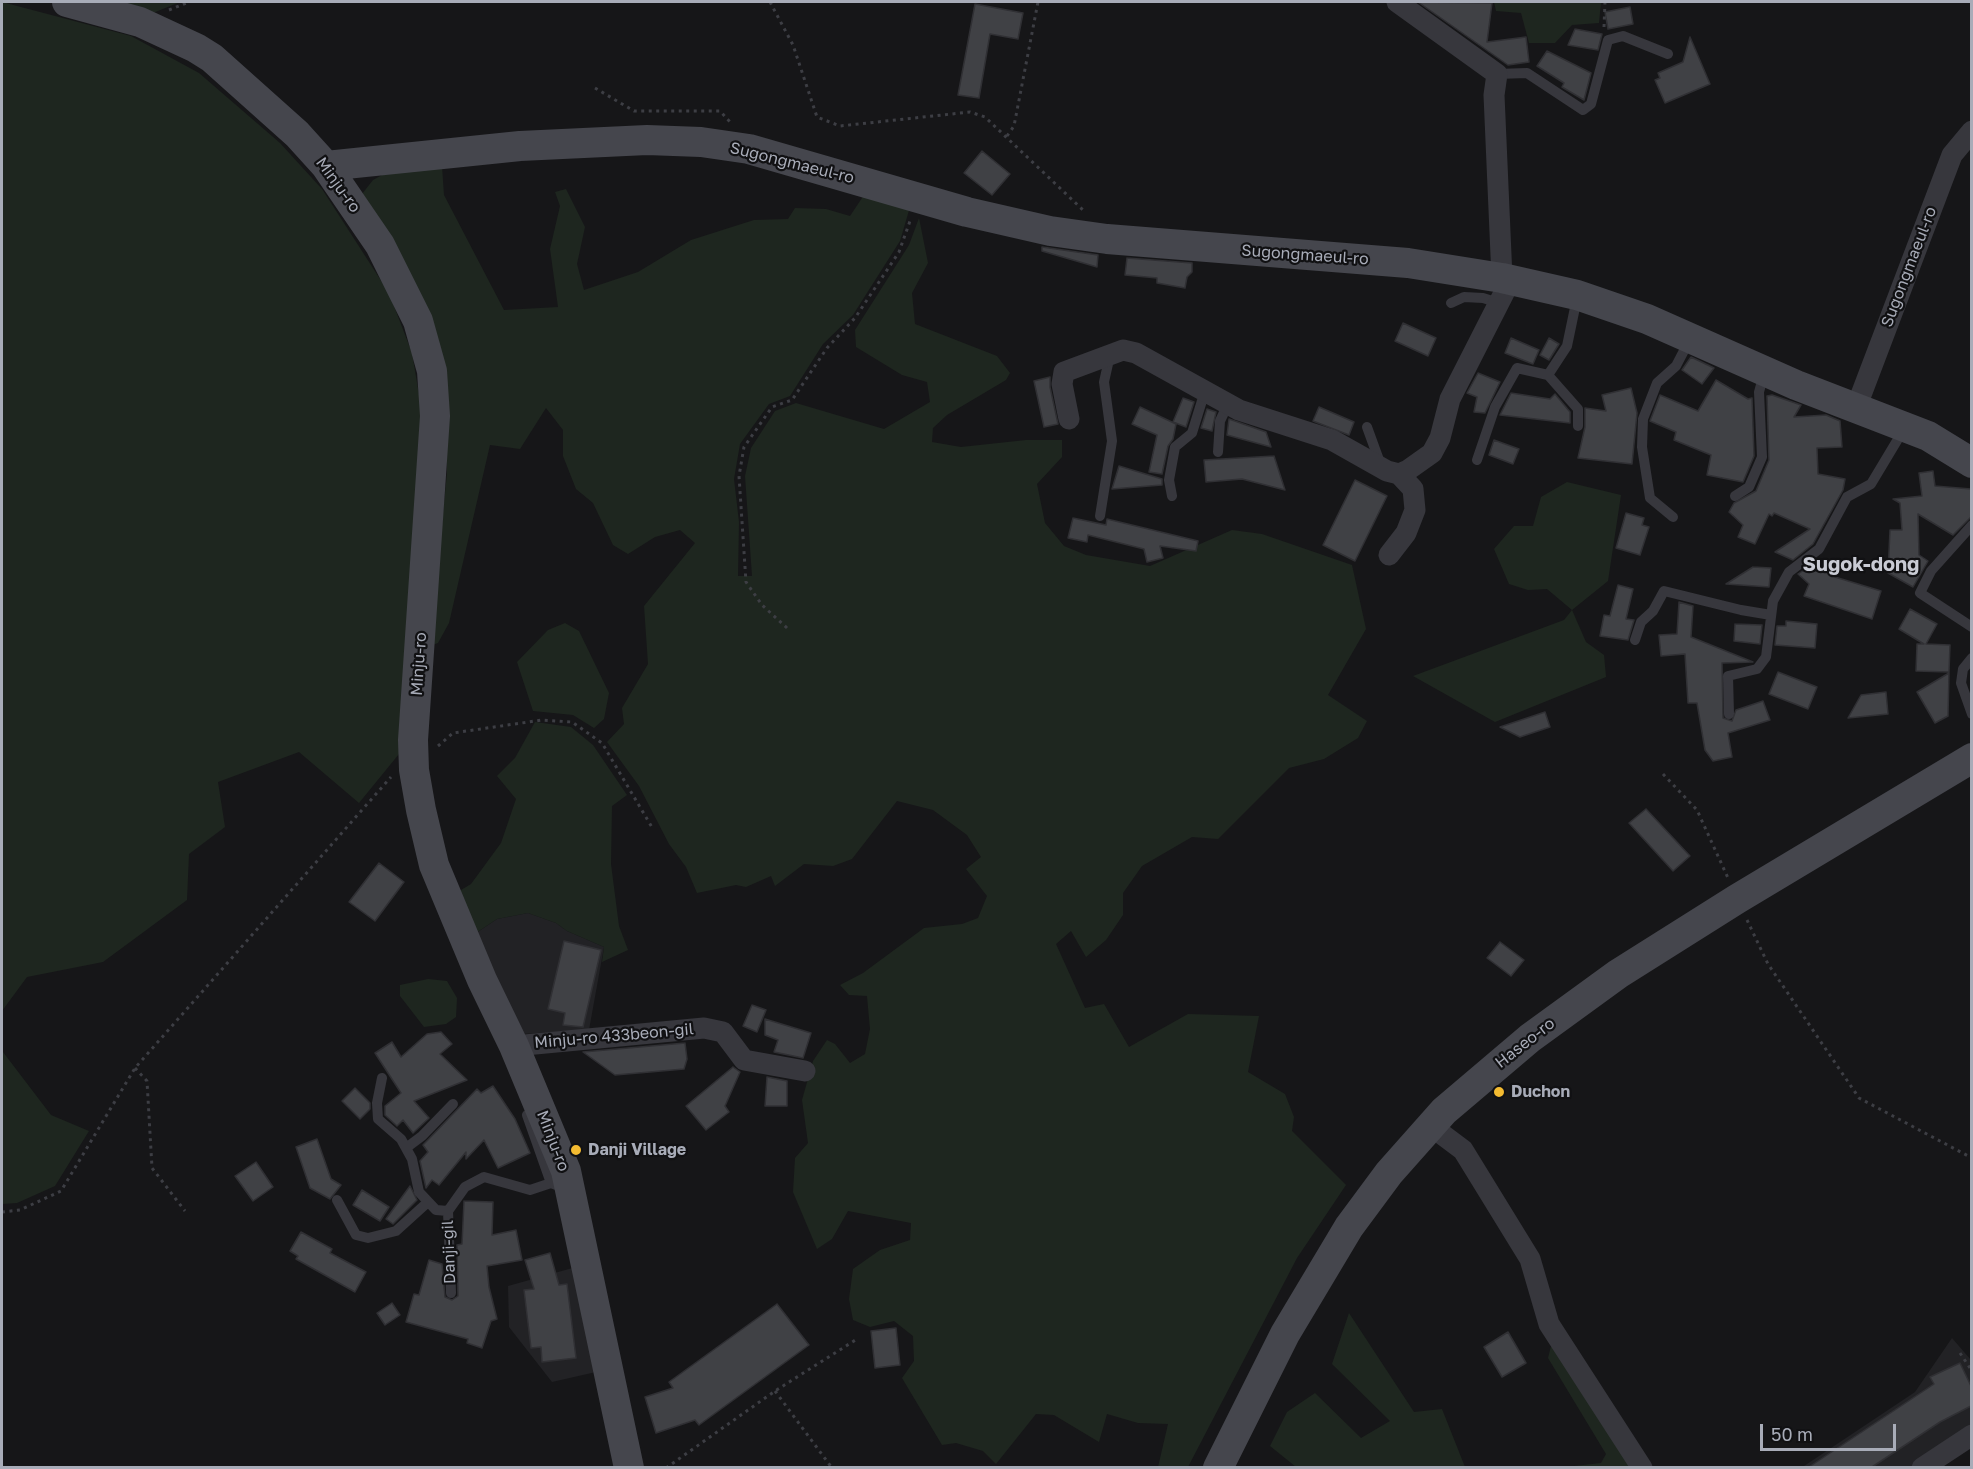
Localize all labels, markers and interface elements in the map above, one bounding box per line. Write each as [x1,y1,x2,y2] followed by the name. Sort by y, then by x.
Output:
[728,138,856,188] street label: Sugongmaeul-ro
[312,154,364,216] street label: Minju-ro
[1877,204,1941,330] street label: Sugongmaeul-ro
[1241,241,1369,269] street label: Sugongmaeul-ro
[1803,553,1919,577] district label: Sugok-dong
[407,632,431,696] street label: Minju-ro
[1491,1014,1559,1072] street label: Haseo-ro
[533,1019,695,1053] street label: Minju-ro 433beon-gil
[1511,1082,1570,1102] place label: Duchon
[1492,1085,1506,1099] marker: Duchon
[533,1108,573,1174] street label: Minju-ro
[588,1140,686,1160] place label: Danji Village
[569,1143,583,1157] marker: Danji Village
[438,1220,460,1284] street label: Danji-gil
[1763,1412,1900,1450] scale bar
[1771,1423,1813,1445] text: 50 m

